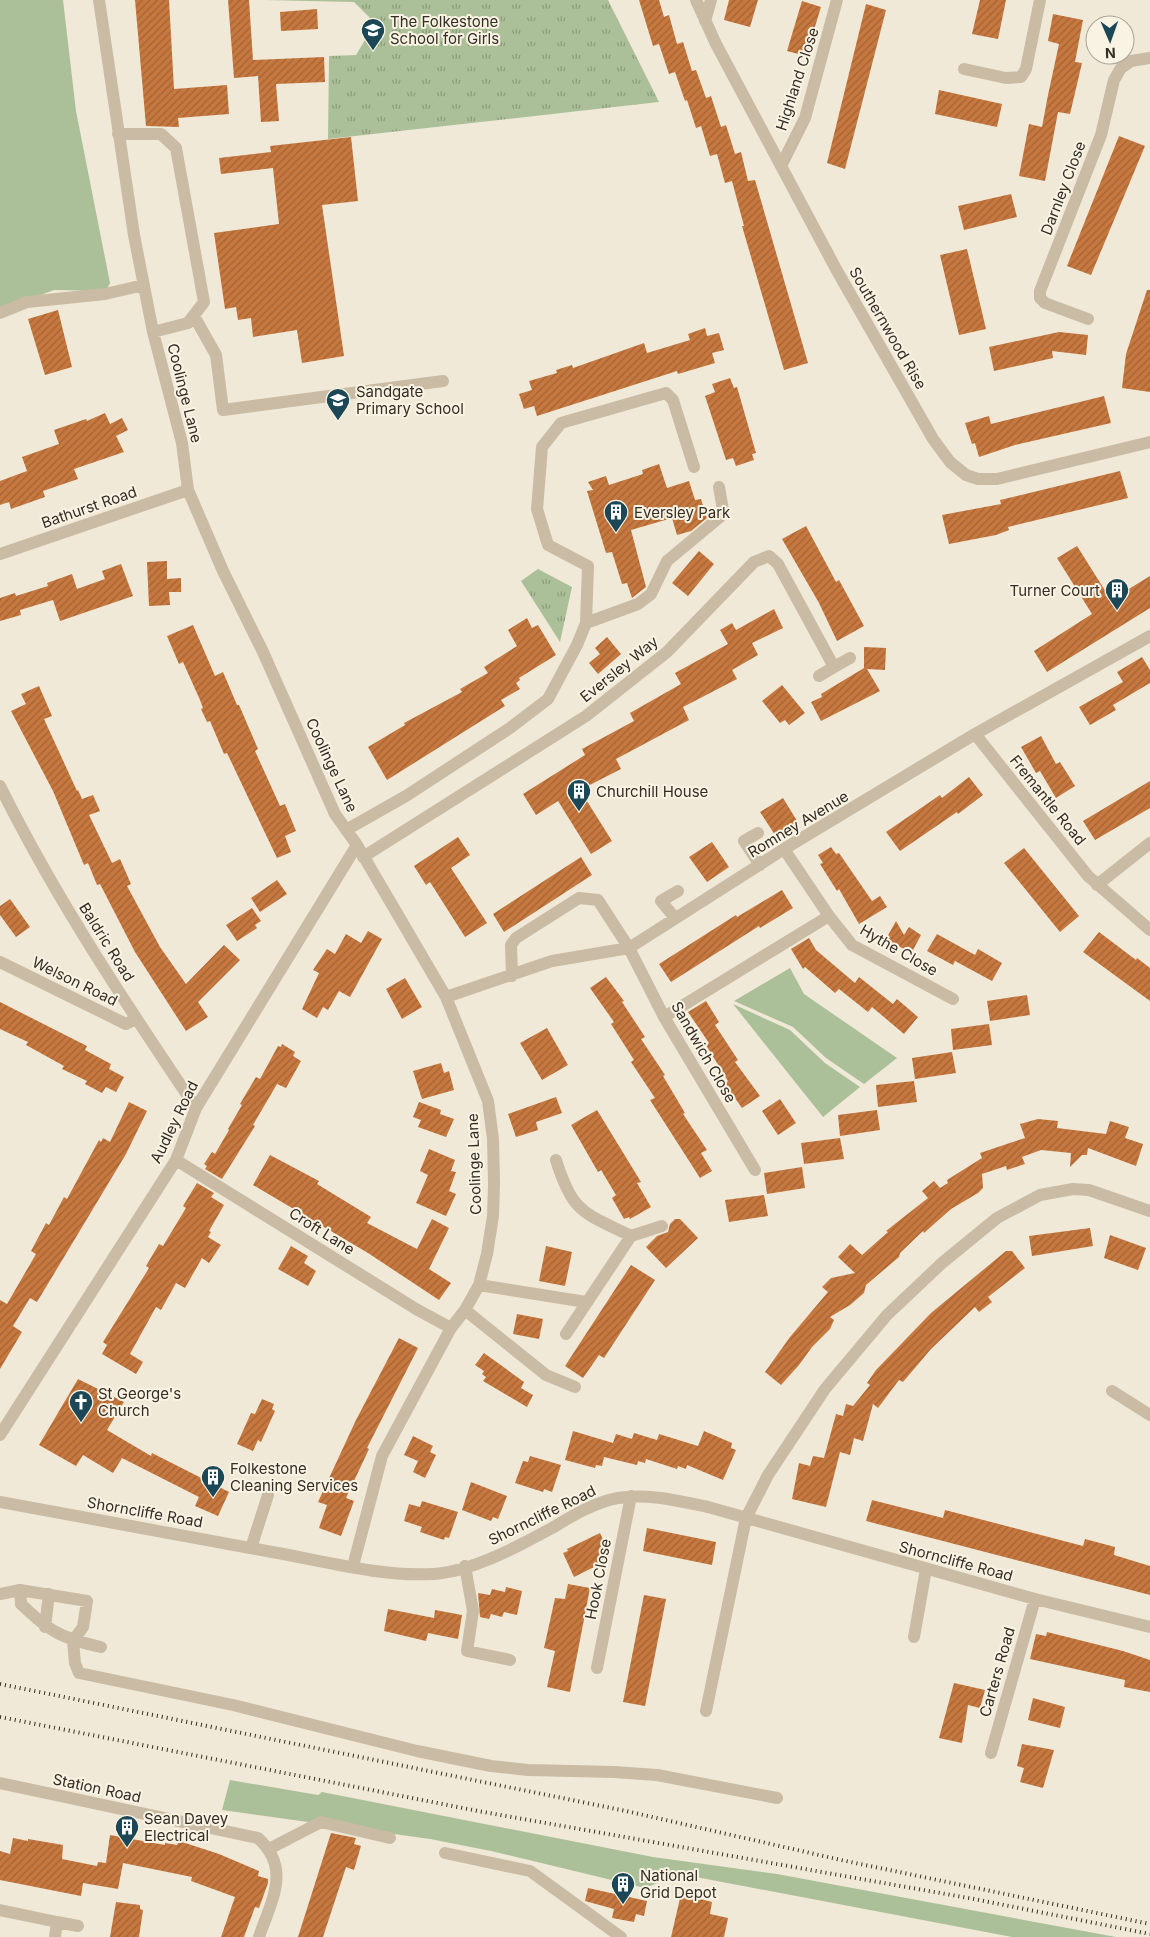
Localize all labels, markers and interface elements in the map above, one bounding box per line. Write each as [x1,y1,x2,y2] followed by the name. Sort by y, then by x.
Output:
[390,12,499,48] place label: The Folkestone School for Girls
[1085,15,1135,65] north arrow
[360,17,386,51] school or university icon: The Folkestone School for Girls
[771,25,823,133] street label: Highland Close
[1105,45,1116,62] text: N
[1036,138,1090,238] street label: Darnley Close
[845,263,931,393] street label: Southernwood Rise
[163,341,207,445] street label: Coolinge Lane
[356,382,464,418] place label: Sandgate Primary School
[325,387,351,421] school or university icon: Sandgate Primary School
[39,482,139,532] street label: Bathurst Road
[603,499,629,533] building icon: Eversley Park
[634,503,731,522] place label: Eversley Park
[1104,577,1130,611] building icon: Turner Court
[1010,581,1100,600] place label: Turner Court
[576,631,662,706] street label: Eversley Way
[302,715,362,815] street label: Coolinge Lane
[1006,751,1090,849] street label: Fremantle Road
[566,778,592,812] building icon: Churchill House
[596,782,708,801] place label: Churchill House
[744,786,852,862] street label: Romney Avenue
[75,899,139,985] street label: Baldric Road
[857,920,941,980] street label: Hythe Close
[29,952,121,1010] street label: Welson Road
[667,998,741,1106] street label: Sandwich Close
[146,1078,202,1166] street label: Audley Road
[463,1113,485,1215] street label: Coolinge Lane
[286,1203,358,1259] street label: Croft Lane
[98,1384,181,1420] place label: St George's Church
[68,1389,94,1423] church icon: St George's Church
[230,1459,358,1495] place label: Folkestone Cleaning Services
[200,1464,226,1498] building icon: Folkestone Cleaning Services
[485,1481,599,1549] street label: Shorncliffe Road
[86,1492,204,1532] street label: Shorncliffe Road
[581,1537,615,1621] street label: Hook Close
[897,1537,1015,1585] street label: Shorncliffe Road
[975,1625,1019,1719] street label: Carters Road
[51,1769,143,1807] street label: Station Road
[144,1809,229,1845] place label: Sean Davey Electrical
[114,1814,140,1848] building icon: Sean Davey Electrical
[640,1866,717,1902] place label: National Grid Depot
[610,1871,636,1905] building icon: National Grid Depot

